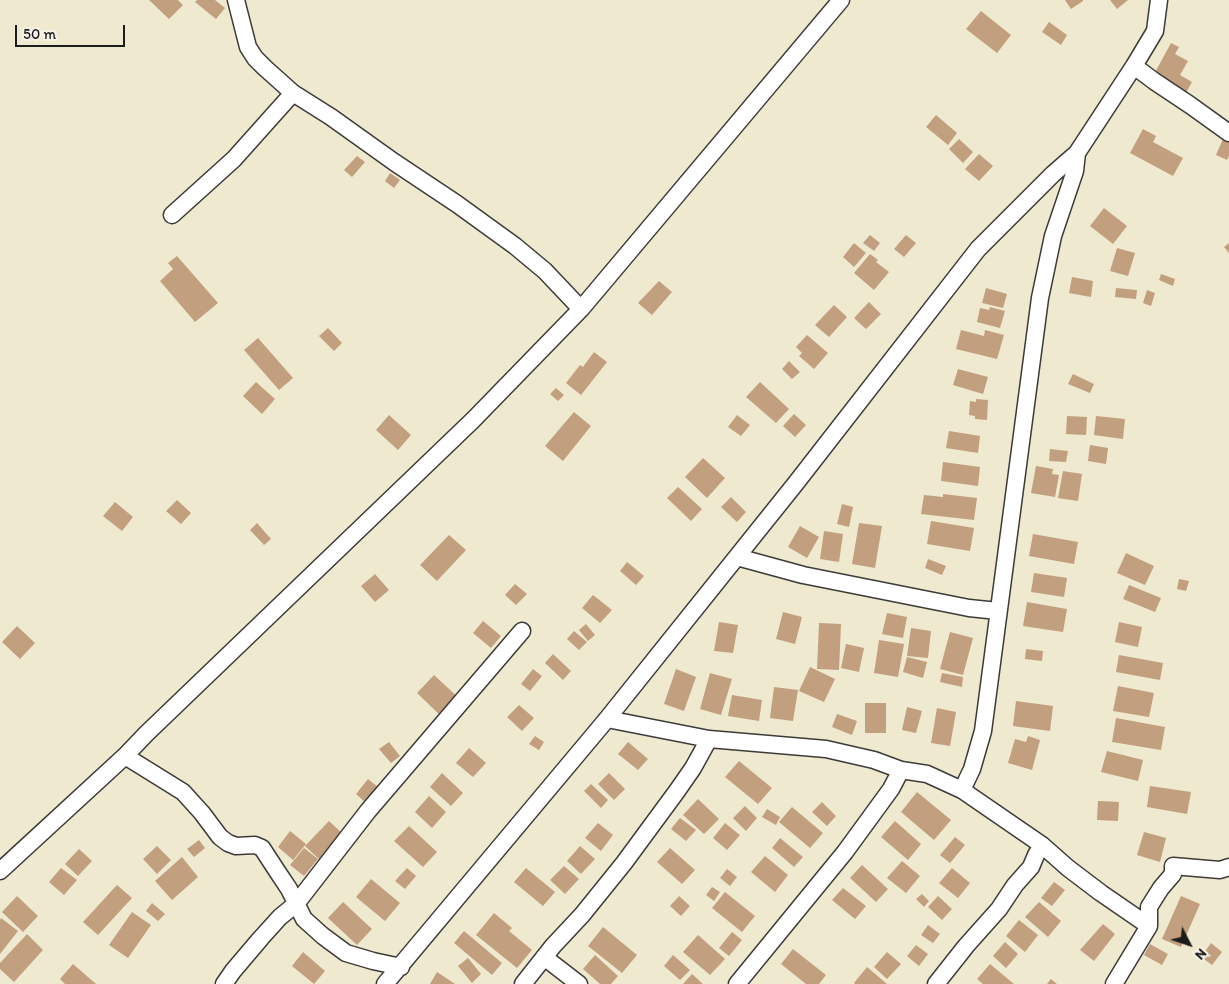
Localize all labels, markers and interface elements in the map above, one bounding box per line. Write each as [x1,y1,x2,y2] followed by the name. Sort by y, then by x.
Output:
[18,15,128,47] scale bar
[23,25,56,43] text: 50 m
[1164,919,1214,969] north arrow
[1191,945,1210,963] text: N

